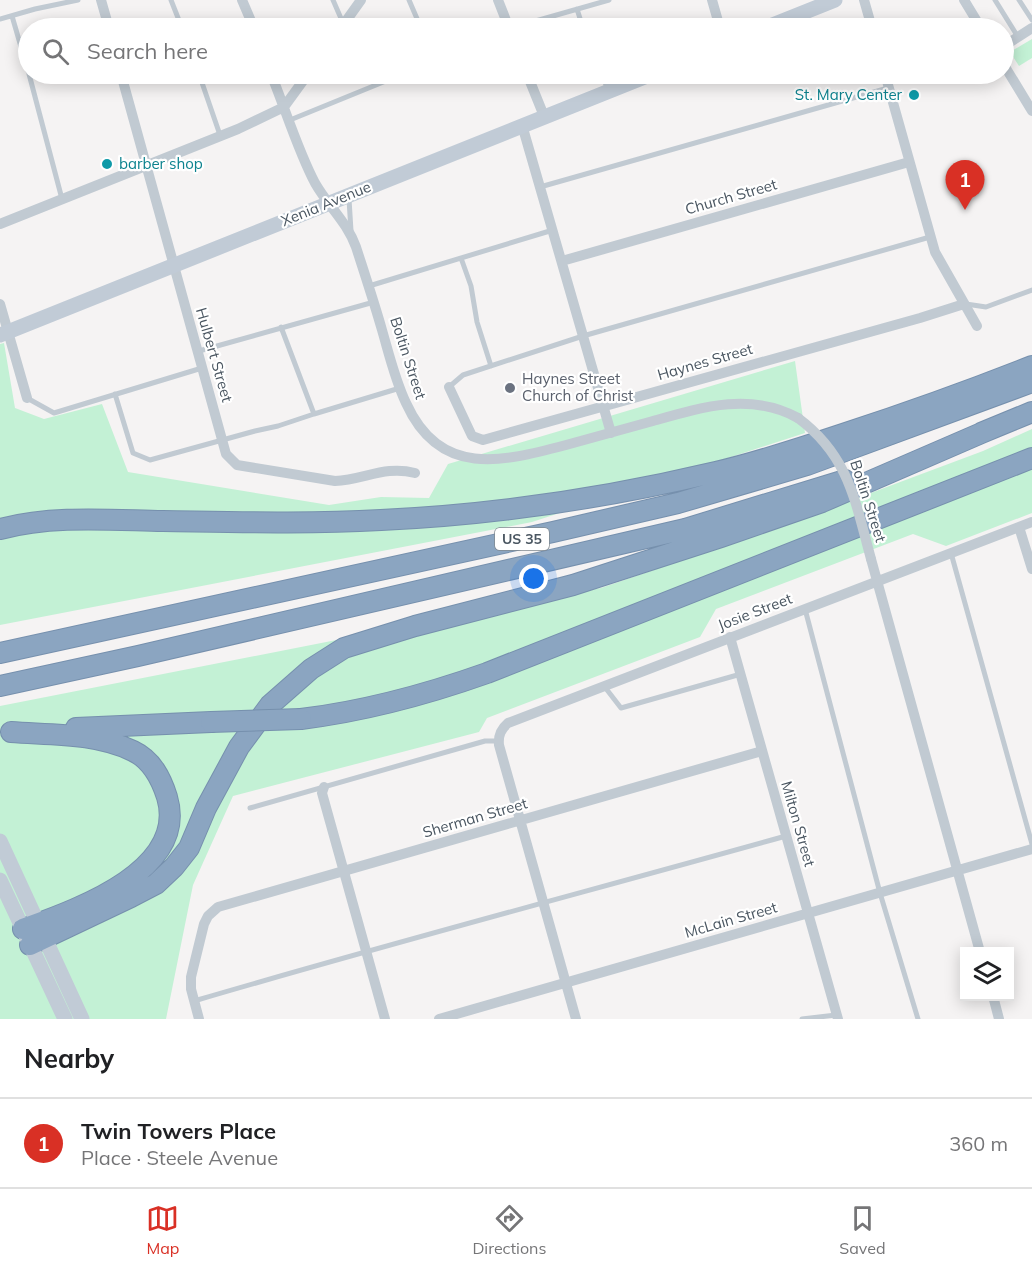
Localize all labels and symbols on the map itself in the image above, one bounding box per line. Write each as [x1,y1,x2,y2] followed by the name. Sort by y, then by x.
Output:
[795,85,903,104] place label: St. Mary Center
[907,88,921,102] marker: St. Mary Center
[119,154,203,173] place label: barber shop
[100,157,114,171] marker: barber shop
[946,160,984,210] pin: 1
[683,174,779,219] street label: Church Street
[278,177,374,230] street label: Xenia Avenue
[192,305,237,404] street label: Hulbert Street
[386,314,431,401] street label: Boltin Street
[655,339,755,384] street label: Haynes Street
[522,369,633,405] place label: Haynes Street Church of Christ
[503,381,517,395] marker: Haynes Street Church of Christ
[846,457,891,544] street label: Boltin Street
[495,528,549,550] road number: US 35
[519,564,548,593] your location
[715,589,795,634] street label: Josie Street
[777,779,820,869] street label: Milton Street
[420,793,529,842] street label: Sherman Street
[682,897,779,942] street label: McLain Street

